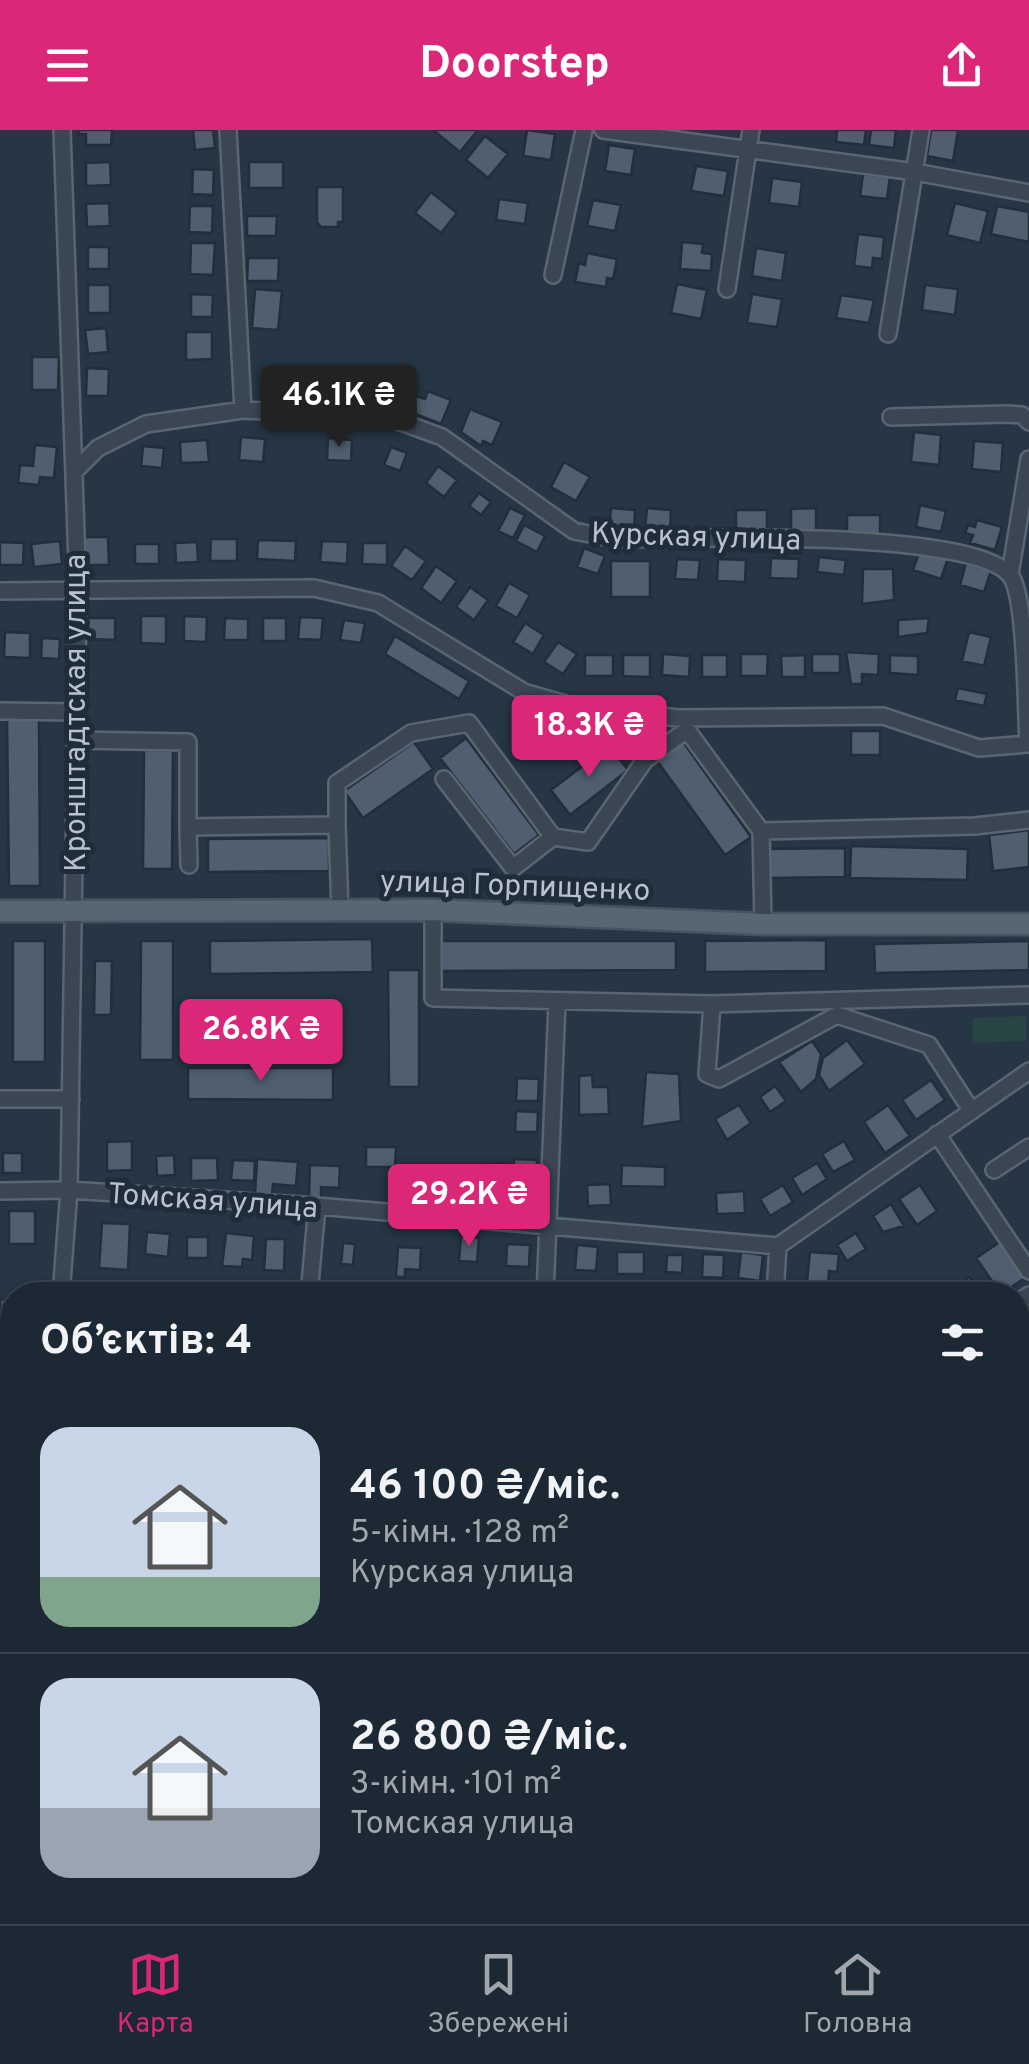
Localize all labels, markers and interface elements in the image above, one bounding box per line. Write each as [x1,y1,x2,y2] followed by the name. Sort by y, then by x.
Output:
[419,37,610,94] text: Doorstep
[40,38,95,93] icon: menu
[934,38,989,93] icon: share
[247,365,431,450] pin: 46.1K ₴
[283,377,395,417] text: 46.1K ₴
[590,516,802,561] street label: Курская улица
[59,554,96,872] street label: Кронштадтская улица
[497,695,681,780] pin: 18.3K ₴
[534,707,644,747] text: 18.3K ₴
[379,864,651,911] street label: улица Горпищенко
[169,999,353,1084] pin: 26.8K ₴
[202,1011,320,1051] text: 26.8K ₴
[377,1164,561,1249] pin: 29.2K ₴
[410,1176,528,1216] text: 29.2K ₴
[107,1177,319,1228] street label: Томская улица
[935,1315,990,1370] icon: filters
[40,1316,252,1369] text: Об’єктів: 4
[350,1461,620,1514] text: 46 100 ₴/міс.
[120,1467,240,1587] icon: home
[350,1514,569,1554] text: 5-кімн. · 128 m²
[350,1554,574,1594] text: Курская улица
[350,1712,628,1765] text: 26 800 ₴/міс.
[120,1718,240,1838] icon: home
[350,1765,562,1805] text: 3-кімн. · 101 m²
[350,1805,574,1845] text: Томская улица
[117,1947,194,2043] tab: Карта
[427,1947,569,2043] tab: Збережені
[803,1947,912,2043] tab: Головна

